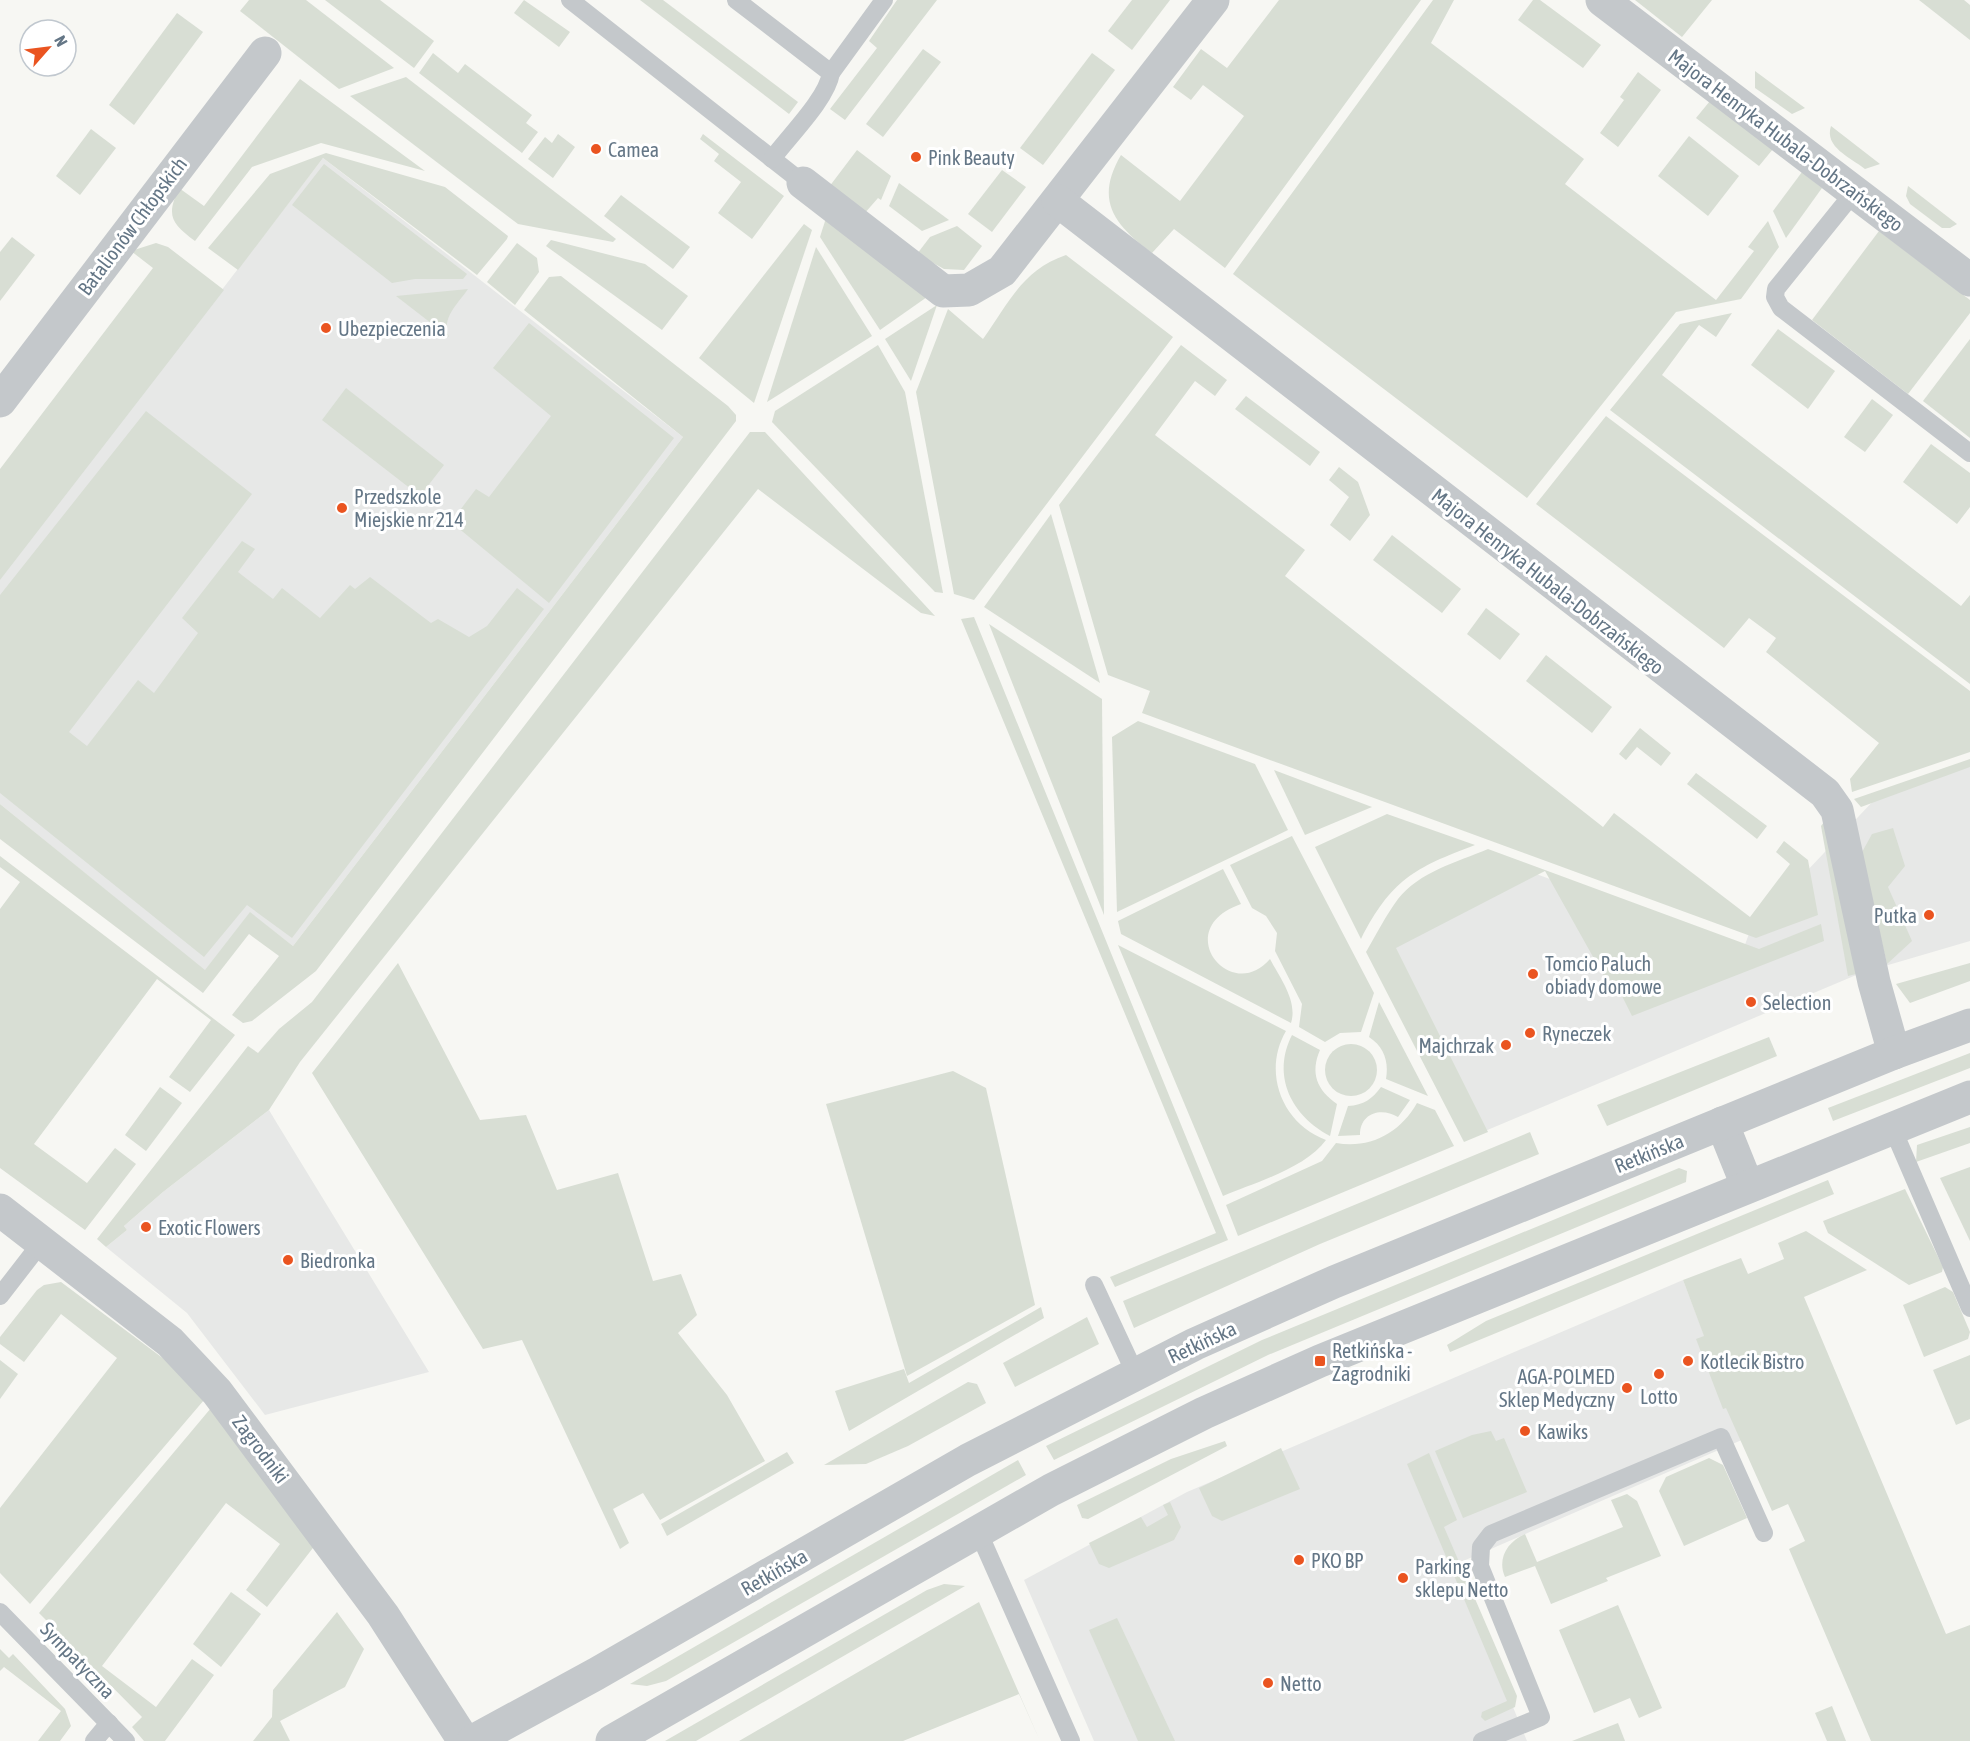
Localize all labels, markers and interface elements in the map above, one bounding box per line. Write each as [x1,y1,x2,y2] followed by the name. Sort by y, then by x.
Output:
[18,18,78,78] north arrow
[51,33,71,49] text: N
[1664,44,1908,236] street label: Majora Henryka Hubala-Dobrzańskiego
[608,138,659,161] place label: Camea
[589,142,603,156] marker: Camea
[928,146,1015,169] place label: Pink Beauty
[909,150,923,164] marker: Pink Beauty
[73,153,191,299] street label: Batalionów Chłopskich
[338,317,446,340] place label: Ubezpieczenia
[319,321,333,335] marker: Ubezpieczenia
[1427,483,1669,679] street label: Majora Henryka Hubala-Dobrzańskiego
[354,485,464,531] place label: Przedszkole Miejskie nr 214
[335,501,349,515] marker: Przedszkole Miejskie nr 214
[1874,904,1917,927] place label: Putka
[1922,908,1936,922] marker: Putka
[1545,952,1662,998] place label: Tomcio Paluch obiady domowe
[1526,967,1540,981] marker: Tomcio Paluch obiady domowe
[1763,991,1831,1014] place label: Selection
[1744,995,1758,1009] marker: Selection
[1542,1022,1611,1045] place label: Ryneczek
[1523,1026,1537,1040] marker: Ryneczek
[1418,1034,1494,1057] place label: Majchrzak
[1499,1038,1513,1052] marker: Majchrzak
[1611,1129,1687,1177] street label: Retkińska
[158,1216,260,1239] place label: Exotic Flowers
[139,1220,153,1234] marker: Exotic Flowers
[300,1249,376,1272] place label: Biedronka
[281,1253,295,1267] marker: Biedronka
[1164,1316,1240,1368] street label: Retkińska
[1332,1339,1412,1385] place label: Retkińska - Zagrodniki
[1700,1350,1804,1373] place label: Kotlecik Bistro
[1313,1354,1327,1368] marker: Retkińska - Zagrodniki
[1681,1354,1695,1368] marker: Kotlecik Bistro
[1499,1365,1615,1411] place label: AGA-POLMED Sklep Medyczny
[1652,1367,1666,1381] marker: Lotto
[1620,1381,1634,1395] marker: AGA-POLMED Sklep Medyczny
[1640,1385,1678,1408] place label: Lotto
[228,1411,294,1487] street label: Zagrodniki
[1537,1420,1588,1443] place label: Kawiks
[1518,1424,1532,1438] marker: Kawiks
[737,1544,811,1600] street label: Retkińska
[1311,1549,1364,1572] place label: PKO BP
[1292,1553,1306,1567] marker: PKO BP
[1415,1555,1509,1601] place label: Parking sklepu Netto
[1396,1571,1410,1585] marker: Parking sklepu Netto
[36,1617,120,1703] street label: Sympatyczna
[1280,1672,1322,1695] place label: Netto
[1261,1676,1275,1690] marker: Netto

